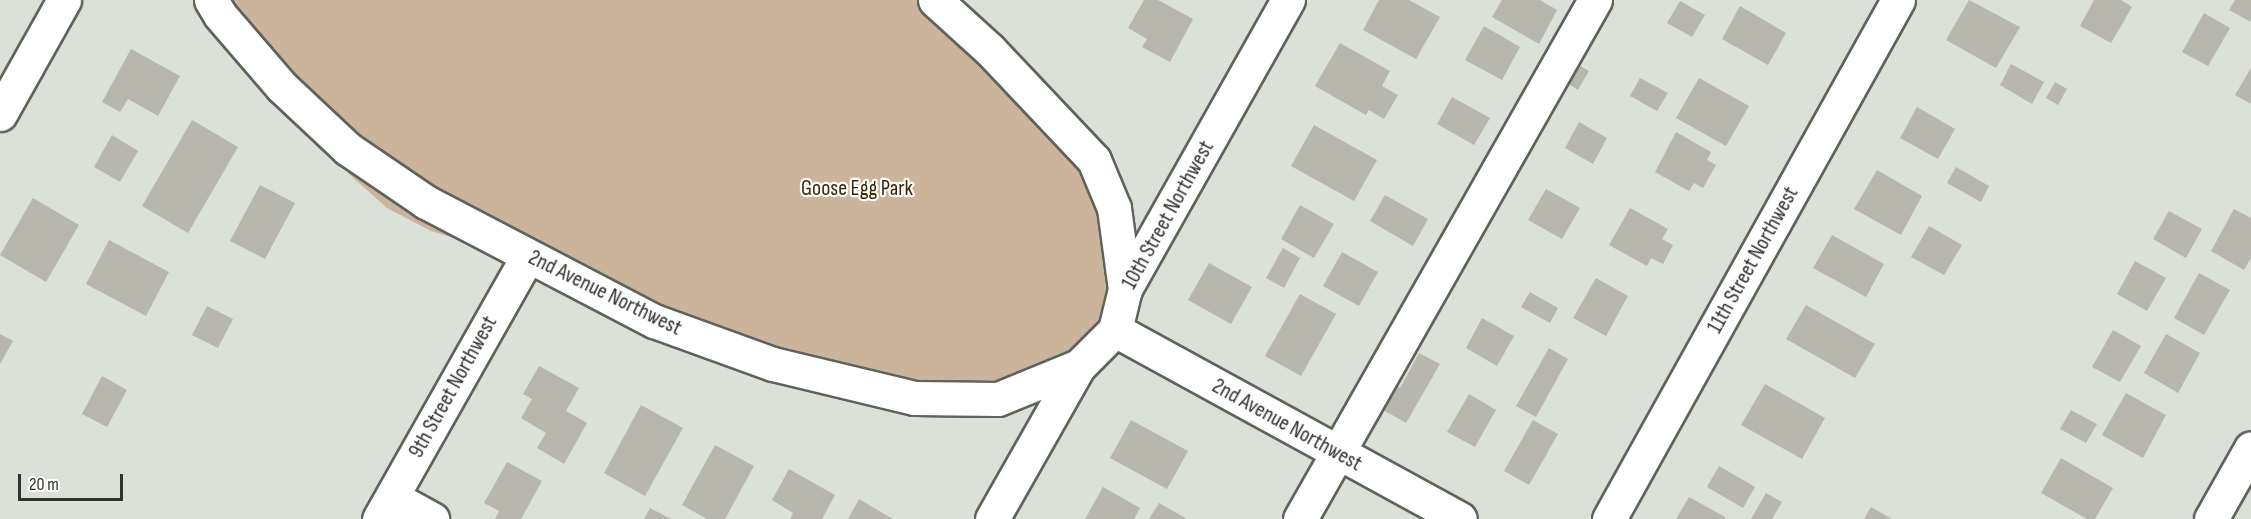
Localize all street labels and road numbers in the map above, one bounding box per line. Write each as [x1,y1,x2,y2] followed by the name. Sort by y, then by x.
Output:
[1116,136,1220,294] street label: 10th Street Northwest
[1702,182,1804,338] street label: 11th Street Northwest
[524,244,686,342] street label: 2nd Avenue Northwest
[403,311,503,463] street label: 9th Street Northwest
[1207,373,1367,477] street label: 2nd Avenue Northwest

